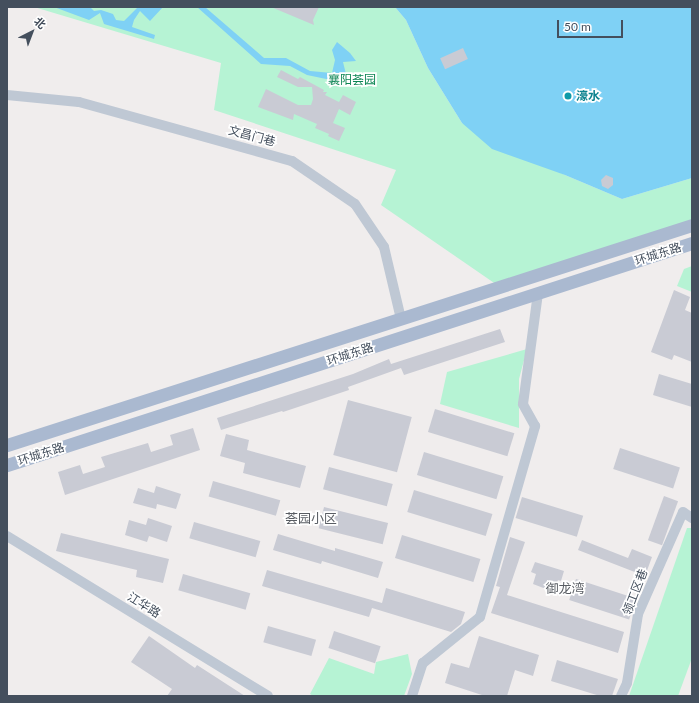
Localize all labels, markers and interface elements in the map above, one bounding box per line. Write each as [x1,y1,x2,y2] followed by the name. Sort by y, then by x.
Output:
[12,12,52,52] north arrow
[559,12,625,38] scale bar
[32,14,49,31] text: 北
[564,19,591,34] text: 50 m
[328,73,376,87] park label: 襄阳荟园
[576,89,600,103] place label: 濠水
[563,91,573,101] marker: 濠水
[227,123,277,149] street label: 文昌门巷
[633,240,683,268] street label: 环城东路
[325,340,375,368] street label: 环城东路
[16,440,66,468] street label: 环城东路
[285,510,337,526] district label: 荟园小区
[620,567,650,617] street label: 领工区巷
[546,580,584,596] district label: 御龙湾
[125,589,163,621] street label: 江华路

